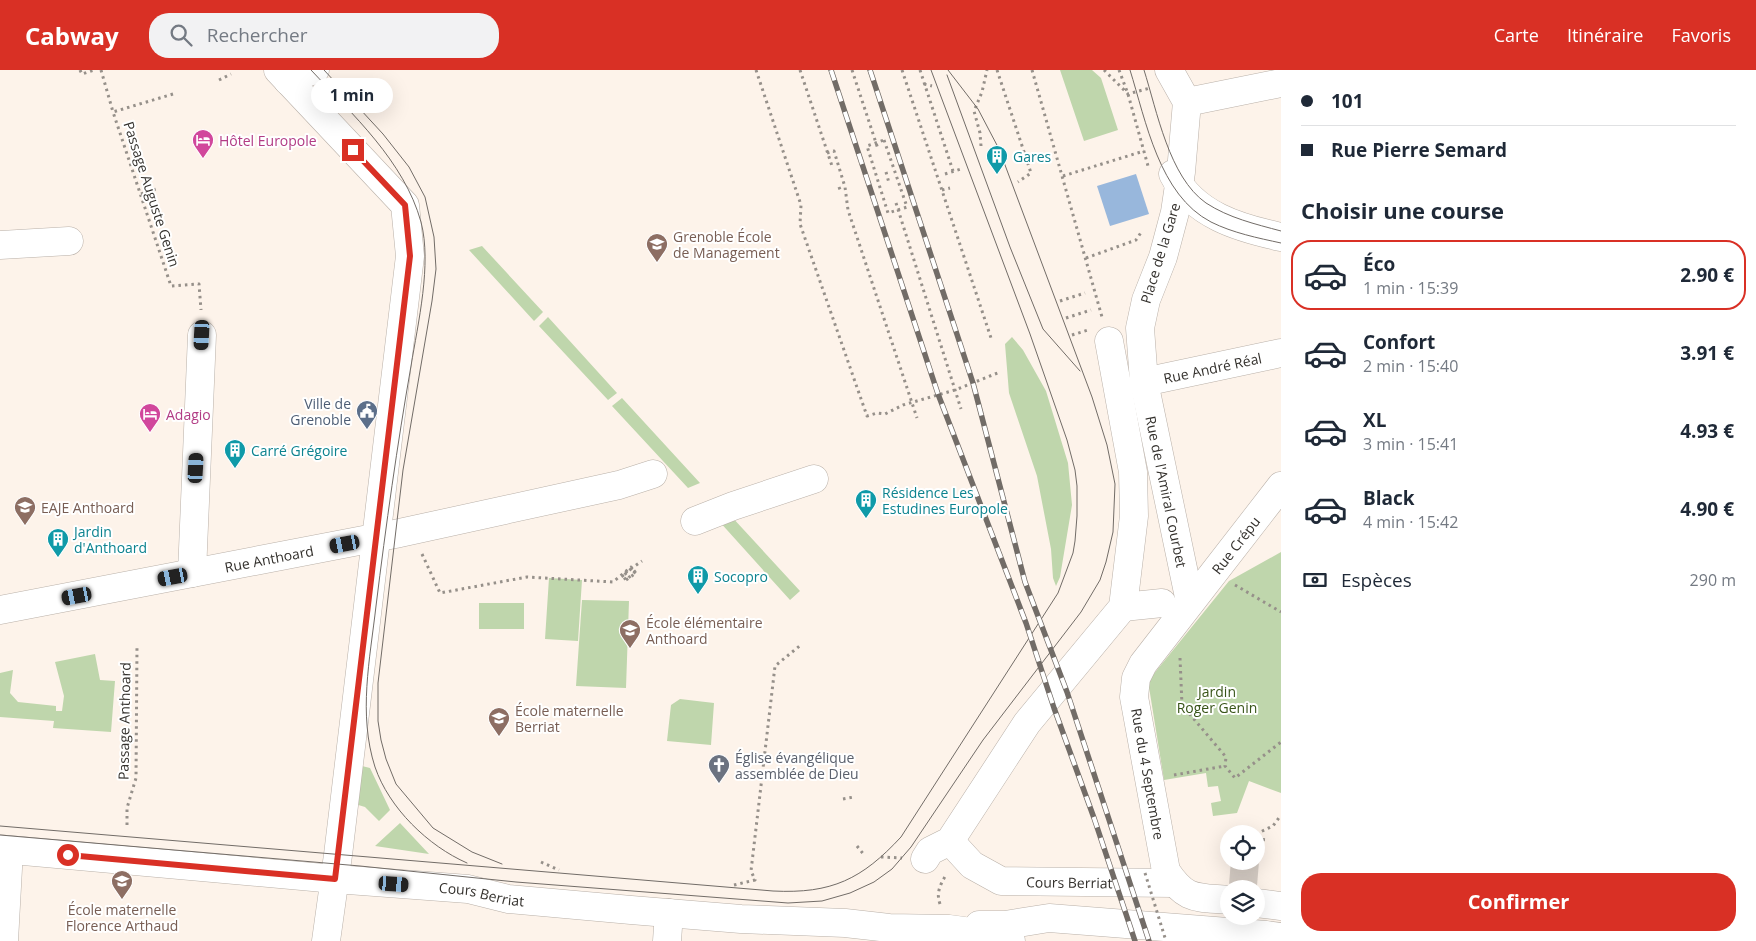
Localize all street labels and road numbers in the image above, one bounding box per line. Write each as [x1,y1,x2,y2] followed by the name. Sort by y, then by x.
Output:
[119,119,185,269] street label: Passage Auguste Genin
[1136,200,1184,306] street label: Place de la Gare
[1162,348,1263,387] street label: Rue André Réal
[1142,414,1192,569] street label: Rue de l'Amiral Courbet
[1207,512,1264,578] street label: Rue Crépu
[223,540,315,576] street label: Rue Anthoard
[113,662,135,780] street label: Passage Anthoard
[1127,707,1169,841] street label: Rue du 4 Septembre
[1026,872,1113,892] street label: Cours Berriat
[438,877,525,910] street label: Cours Berriat

